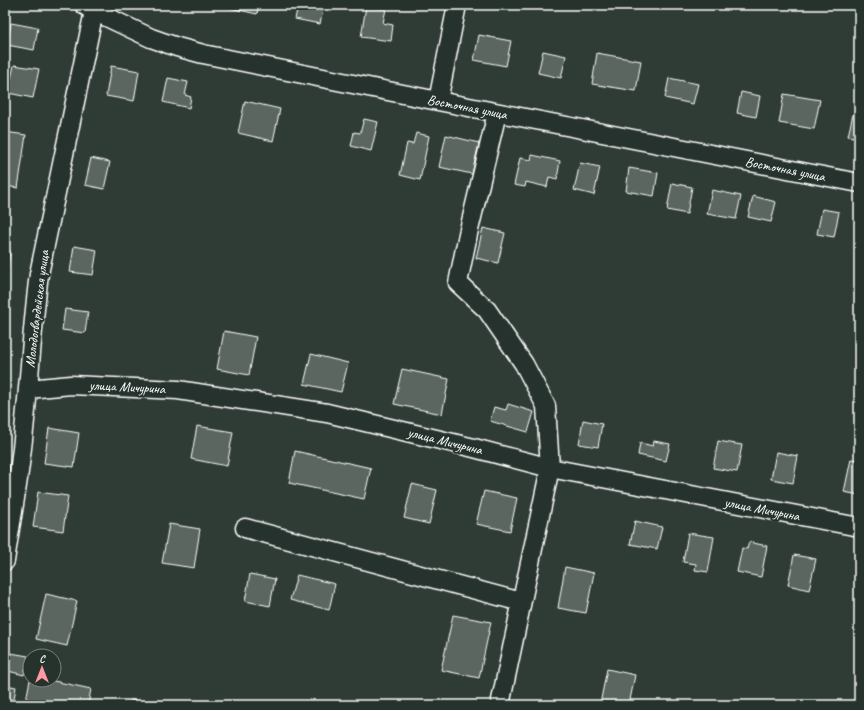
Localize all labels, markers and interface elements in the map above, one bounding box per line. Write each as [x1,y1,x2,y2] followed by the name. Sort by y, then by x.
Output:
[426,91,509,123] street label: Восточная улица
[744,153,827,185] street label: Восточная улица
[21,248,53,369] street label: Молодогвардейская улица
[88,376,166,398] street label: улица Мичурина
[405,423,485,459] street label: улица Мичурина
[722,493,802,525] street label: улица Мичурина
[22,648,62,688] north arrow
[39,651,46,665] text: С

